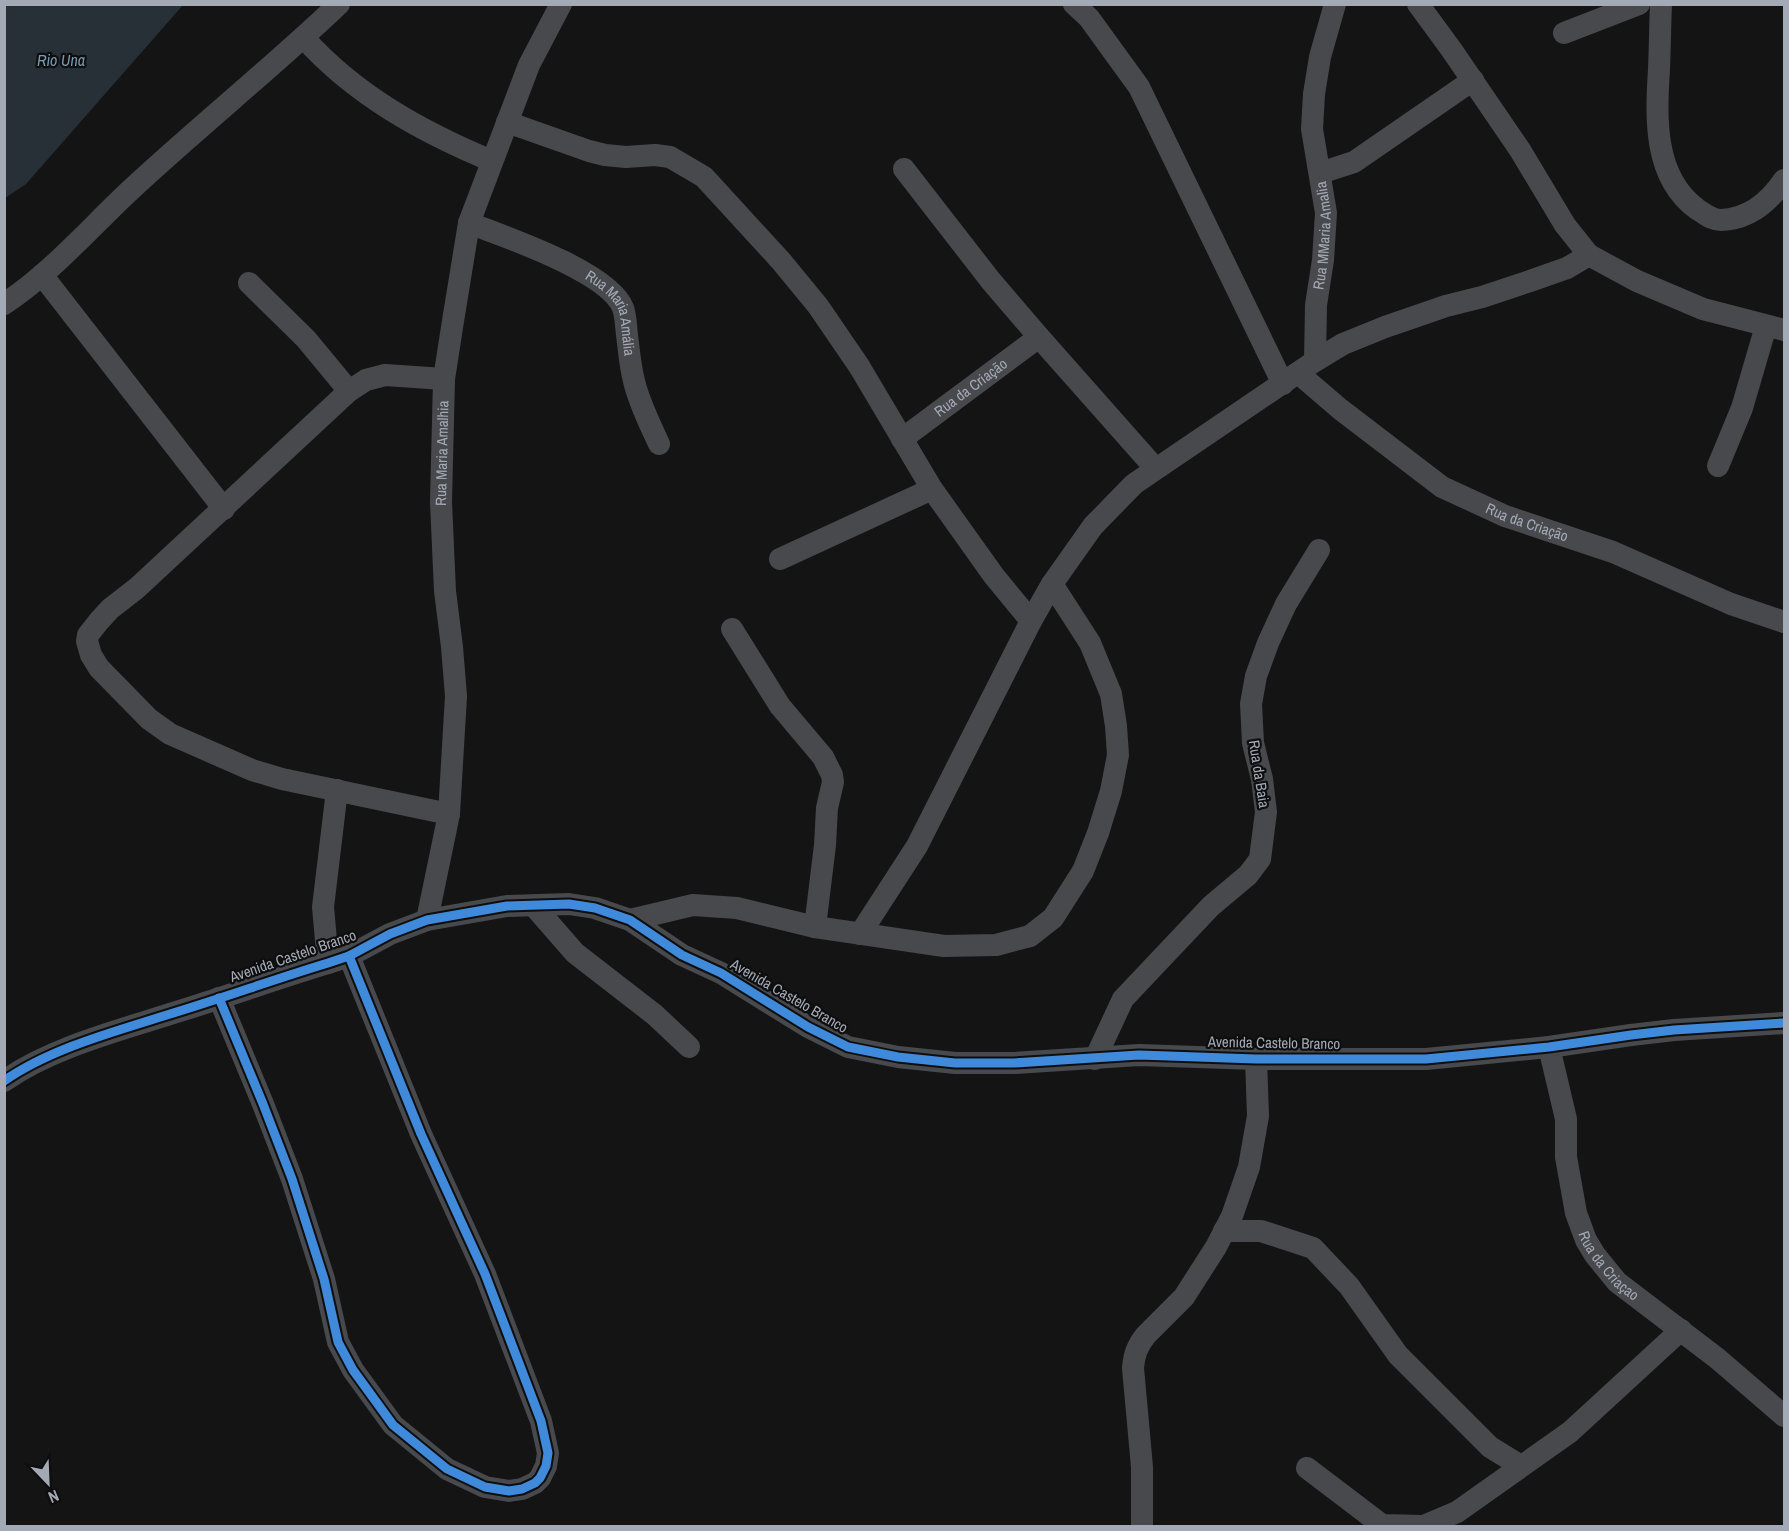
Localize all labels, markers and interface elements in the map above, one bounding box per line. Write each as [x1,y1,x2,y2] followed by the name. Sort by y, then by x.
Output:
[37,49,85,71] water label: Rio Una
[1308,180,1336,291] street label: Rua MMaria Amalia
[582,265,640,357] street label: Rua Maria Amália
[930,353,1012,421] street label: Rua da Criação
[430,400,453,506] street label: Rua Maria Amalhia
[1482,498,1571,546] street label: Rua da Criação
[1244,739,1275,809] street label: Rua da Baia
[226,924,359,987] street label: Avenida Castelo Branco
[726,953,852,1038] street label: Avenida Castelo Branco
[1207,1031,1341,1054] street label: Avenida Castelo Branco
[1574,1228,1644,1305] street label: Rua da Criaçao
[18,1453,78,1513] north arrow
[45,1485,63,1509] text: N

